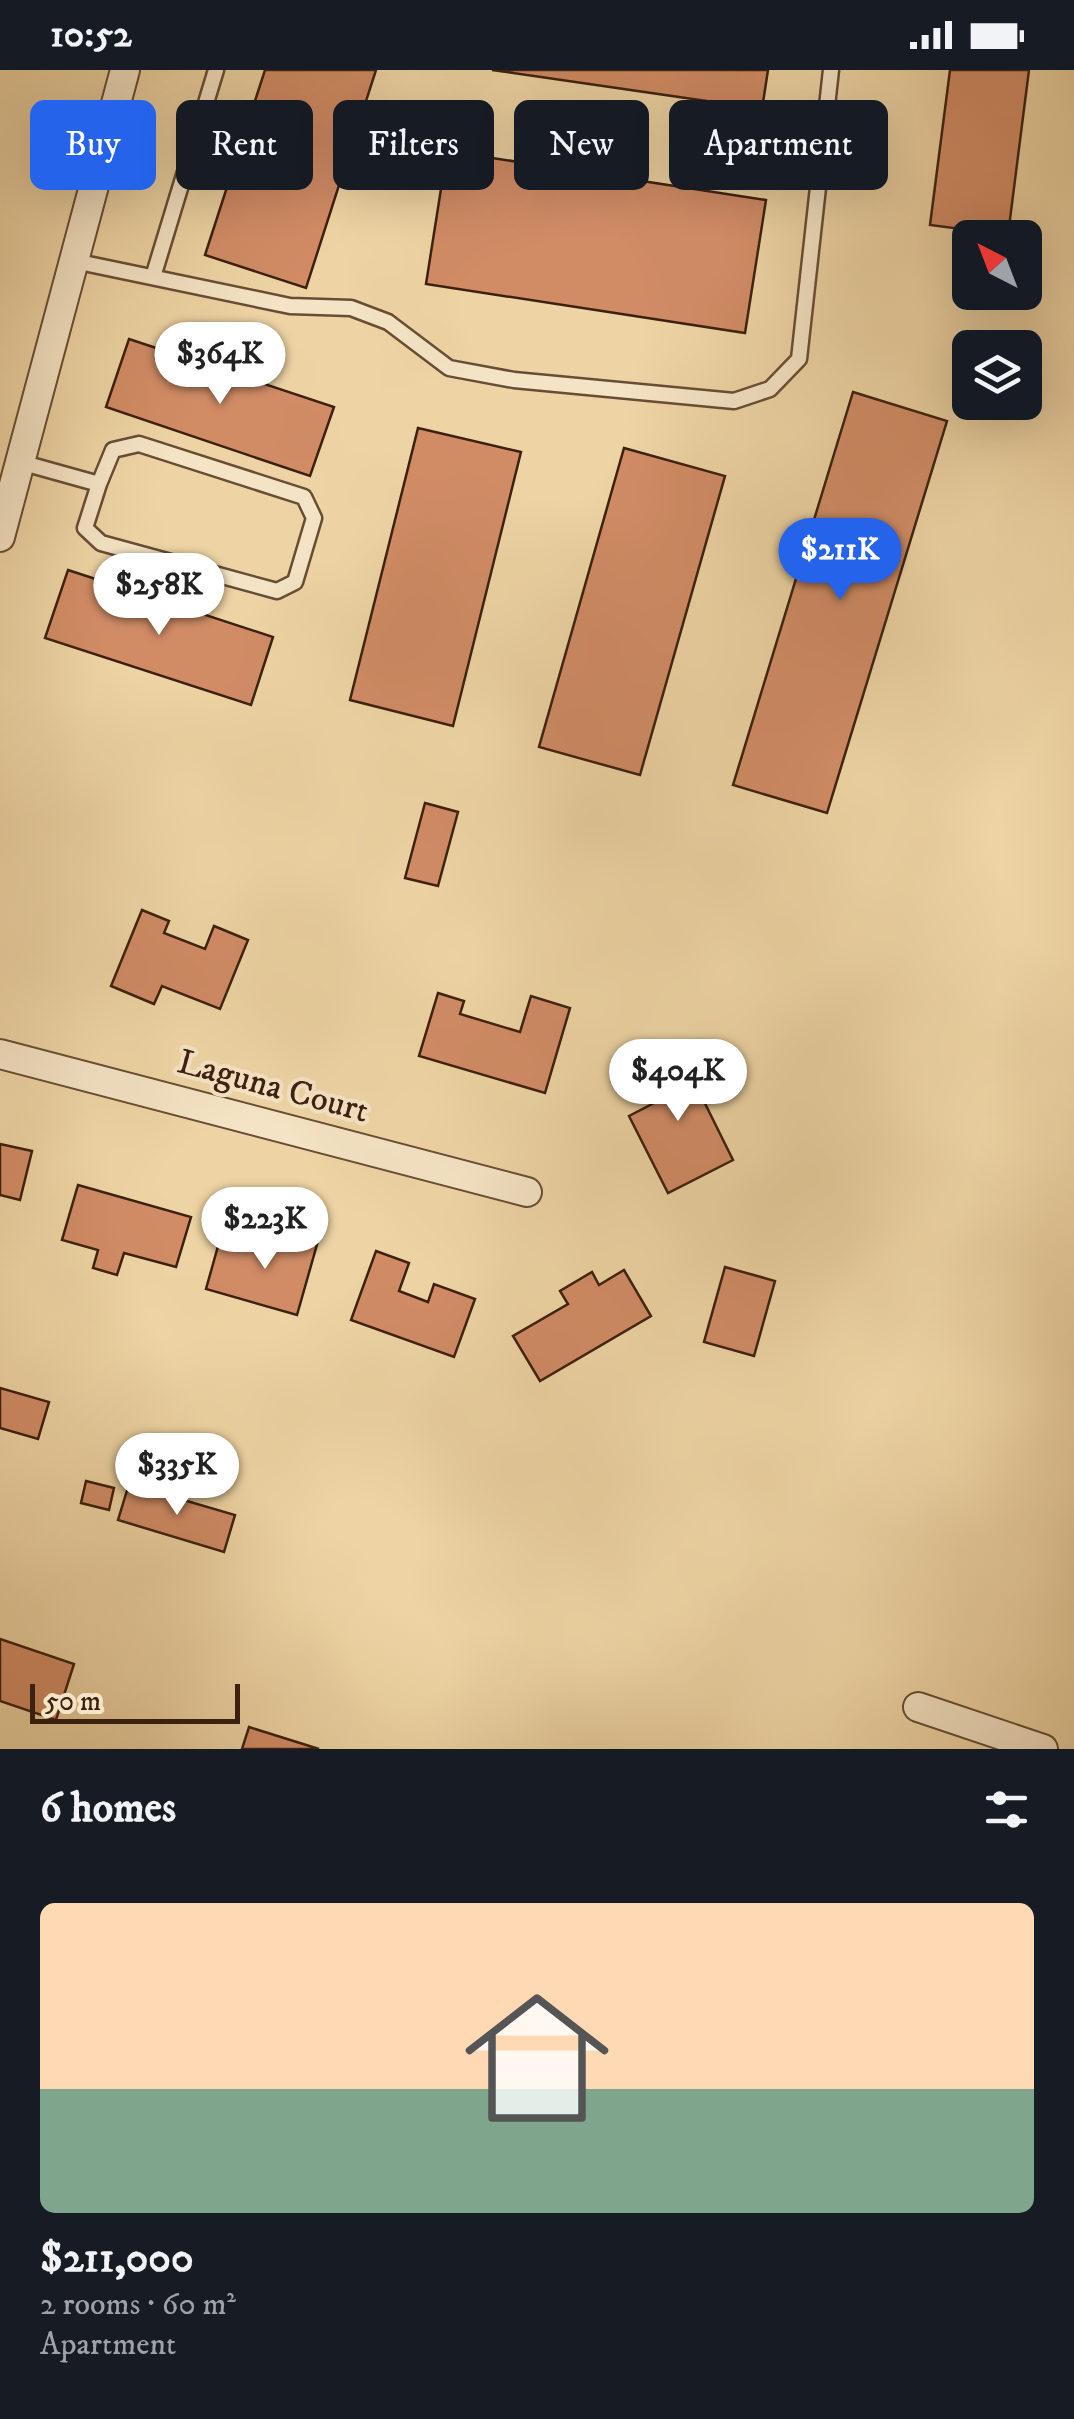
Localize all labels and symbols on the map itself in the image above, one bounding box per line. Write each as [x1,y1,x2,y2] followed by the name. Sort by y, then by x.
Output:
[952,220,1042,310] north arrow
[150,322,290,407] pin: $364K
[770,518,910,603] pin: $211K
[89,553,229,638] pin: $258K
[608,1039,748,1124] pin: $404K
[173,1040,373,1134] street label: Laguna Court
[195,1187,335,1272] pin: $223K
[107,1433,247,1518] pin: $335K
[30,1679,240,1724] scale bar

